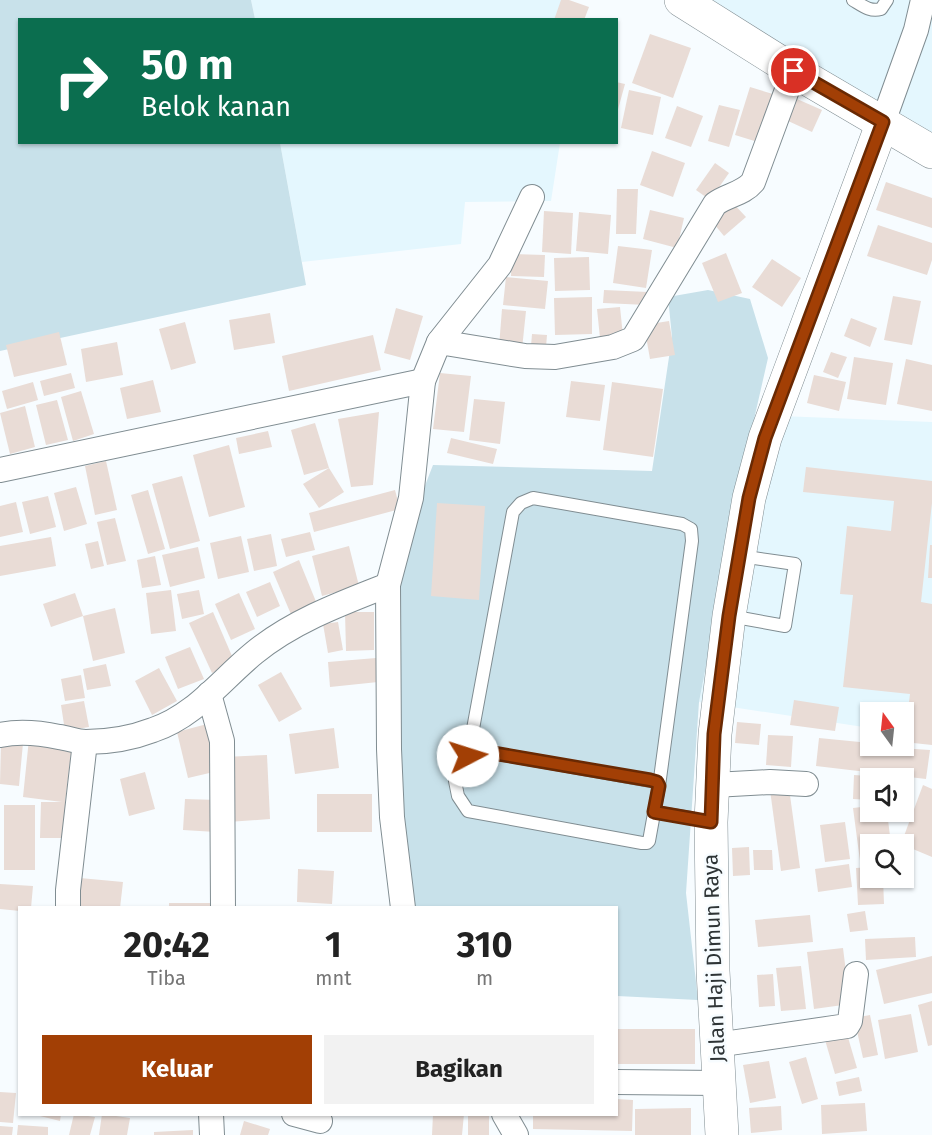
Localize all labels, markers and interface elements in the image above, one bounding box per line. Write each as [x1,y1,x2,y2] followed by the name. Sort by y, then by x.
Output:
[141,40,234,90] text: 50 m
[42,42,120,120] icon: right
[768,45,819,96] pin
[777,54,810,87] icon: arrive
[141,91,291,123] text: Belok kanan
[860,702,914,756] north arrow
[860,702,914,888] map controls
[436,724,500,788] position arrow
[860,768,914,822] button: sound
[860,834,914,888] button: search
[697,853,731,1063] street label: Jalan Haji Dimun Raya
[123,923,210,967] text: 20:42
[325,923,342,967] text: 1
[457,923,513,967] text: 310
[147,966,186,990] text: Tiba
[315,966,351,990] text: mnt
[476,966,493,990] text: m
[42,1035,312,1104] button: Keluar
[324,1035,594,1104] button: Bagikan

